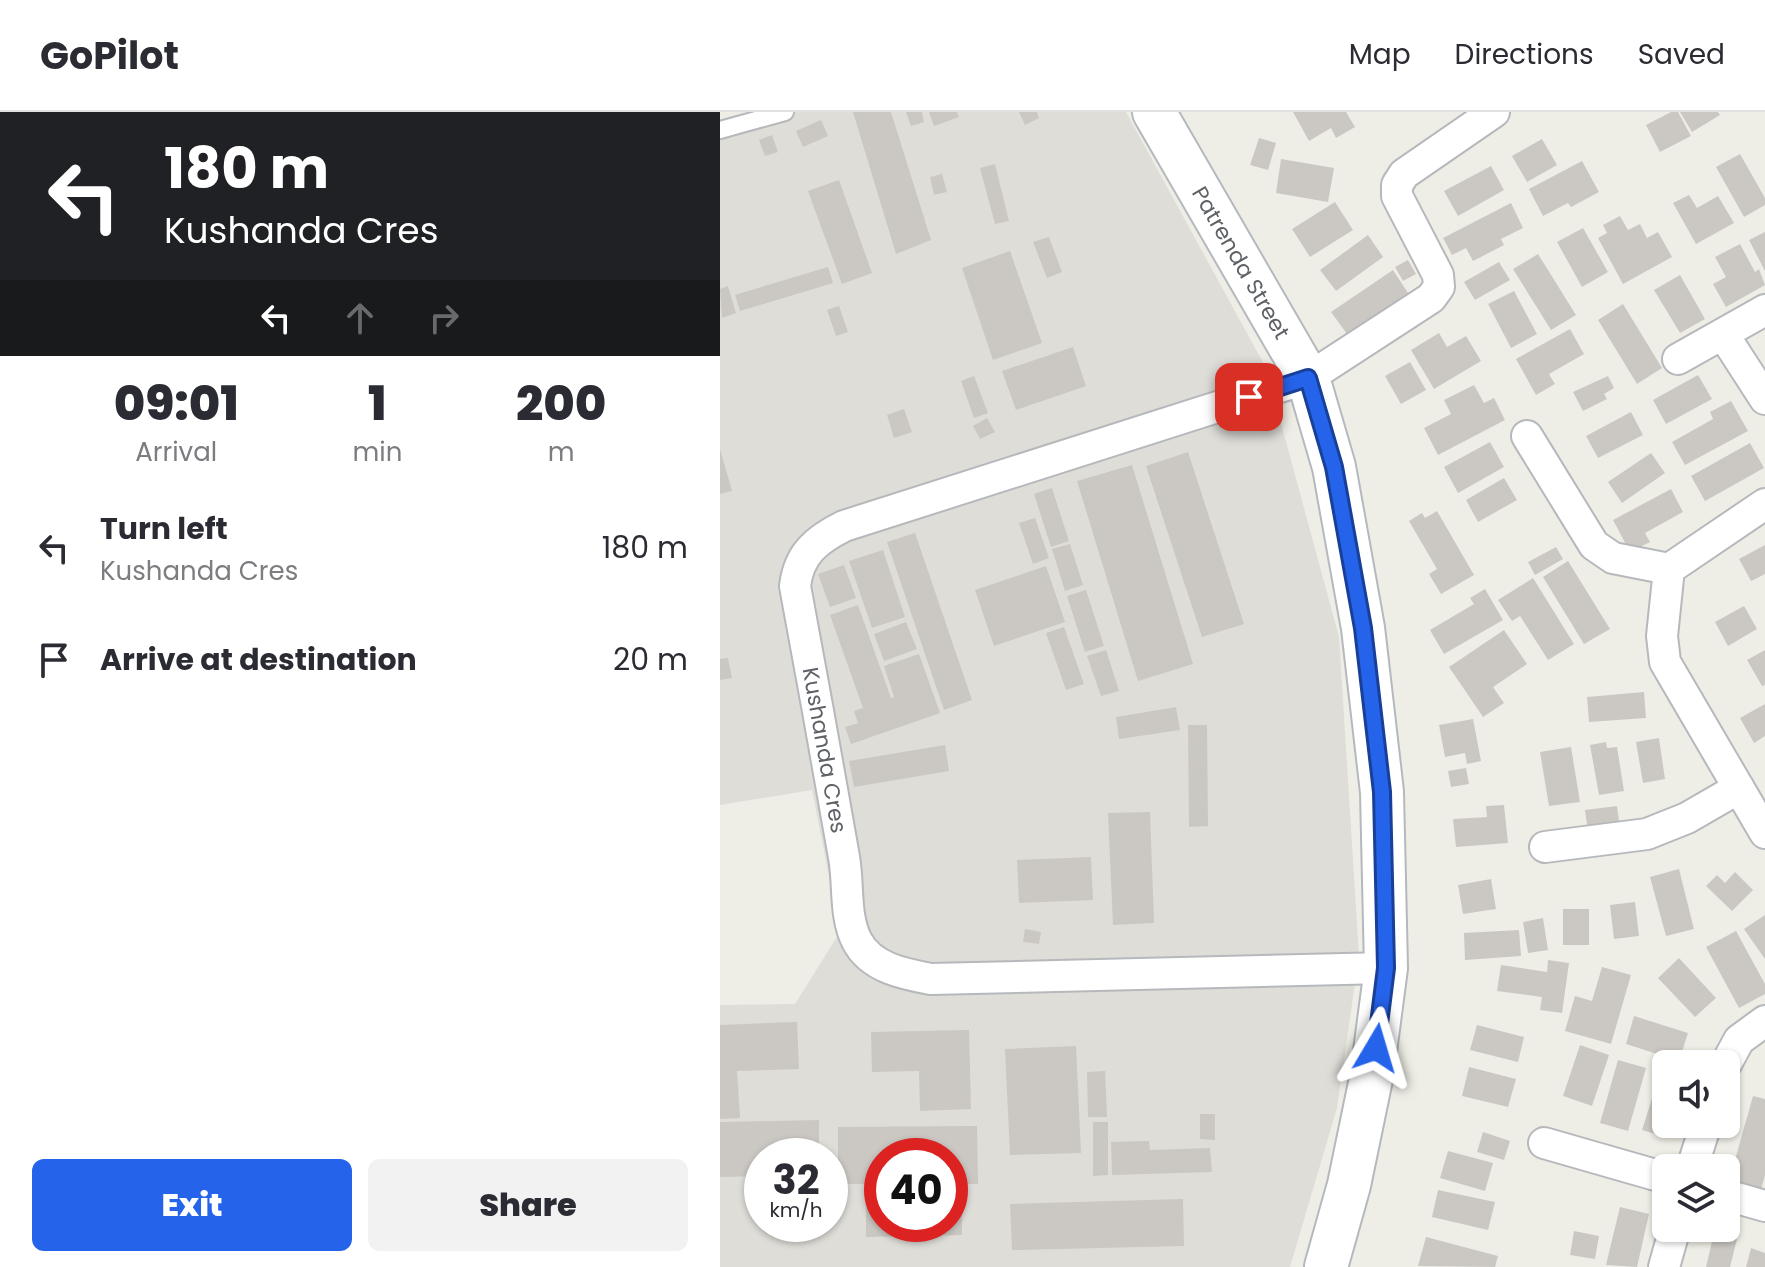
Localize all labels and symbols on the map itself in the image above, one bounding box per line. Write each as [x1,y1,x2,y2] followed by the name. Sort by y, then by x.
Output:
[1184,181,1297,345] street label: Patrenda Street
[1215,363,1283,431] pin
[795,665,854,835] street label: Kushanda Cres
[1334,1006,1418,1090] position arrow
[864,1138,968,1242] speed limit sign: 40

